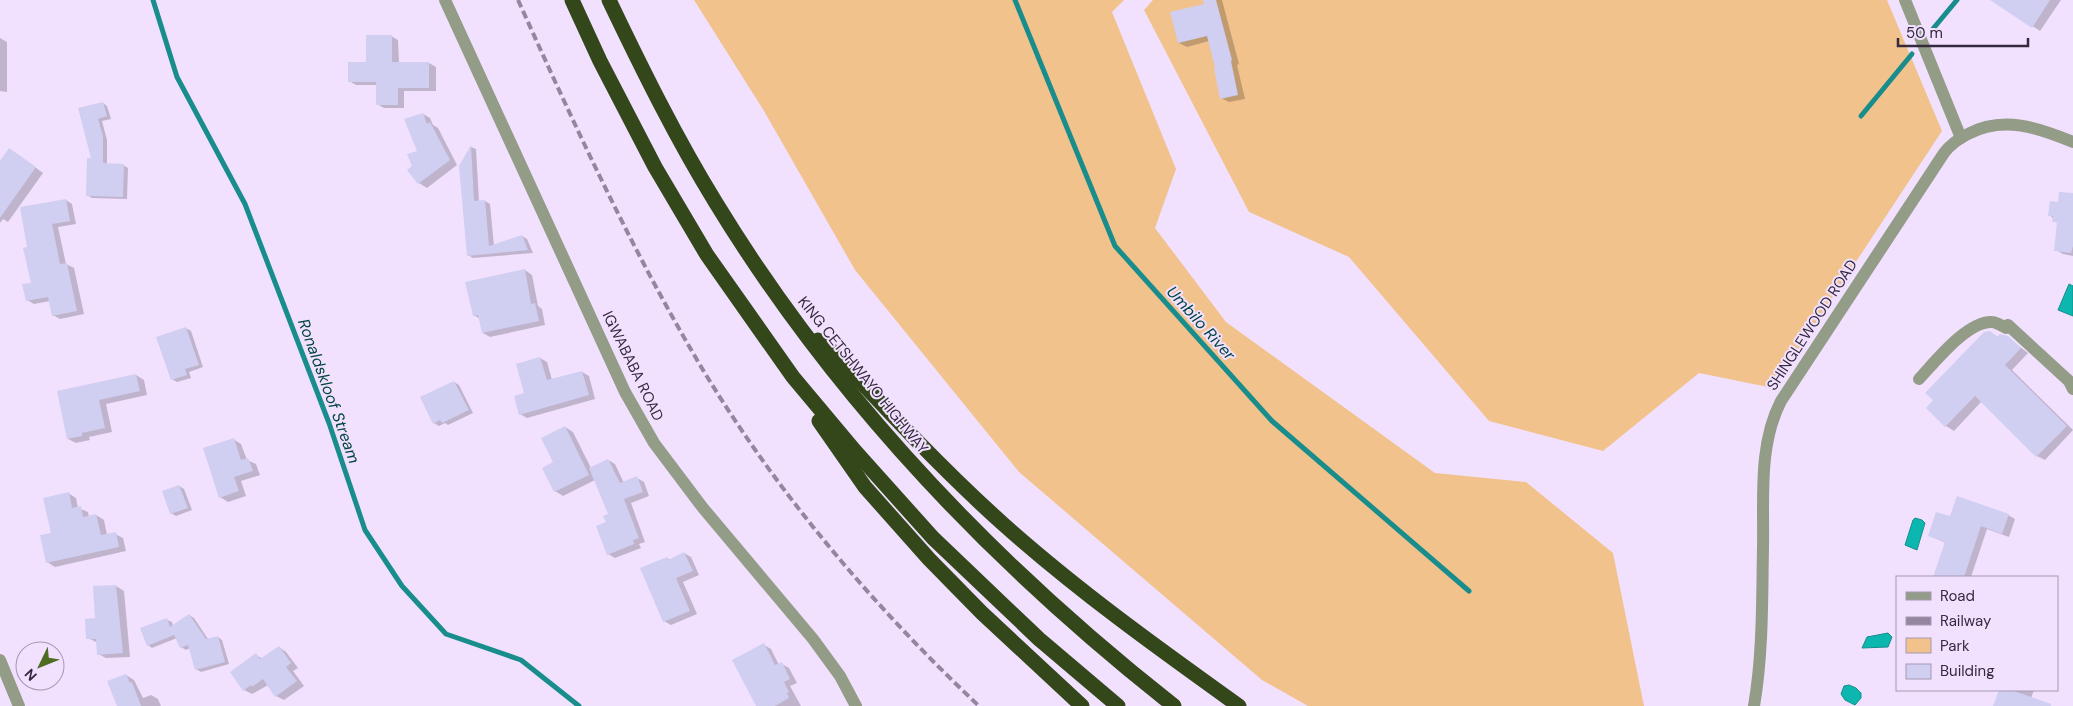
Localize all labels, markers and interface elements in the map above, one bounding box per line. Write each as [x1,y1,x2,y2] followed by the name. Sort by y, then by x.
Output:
[1898,15,2028,47] scale bar
[1906,23,1943,43] text: 50 m
[1762,256,1862,394] street label: SHINGLEWOOD ROAD
[1162,281,1241,365] water label: Umbilo River
[793,292,933,458] street label: KING CETSHWAYO HIGHWAY
[598,308,668,424] street label: IGWABABA ROAD
[293,316,365,466] water label: Ronaldskloof Stream
[1896,576,2058,691] legend
[1940,586,1975,606] text: Road
[1940,611,1992,631] text: Railway
[1940,636,1970,656] text: Park
[15,641,65,691] north arrow
[1940,661,1995,681] text: Building
[20,665,41,685] text: N

